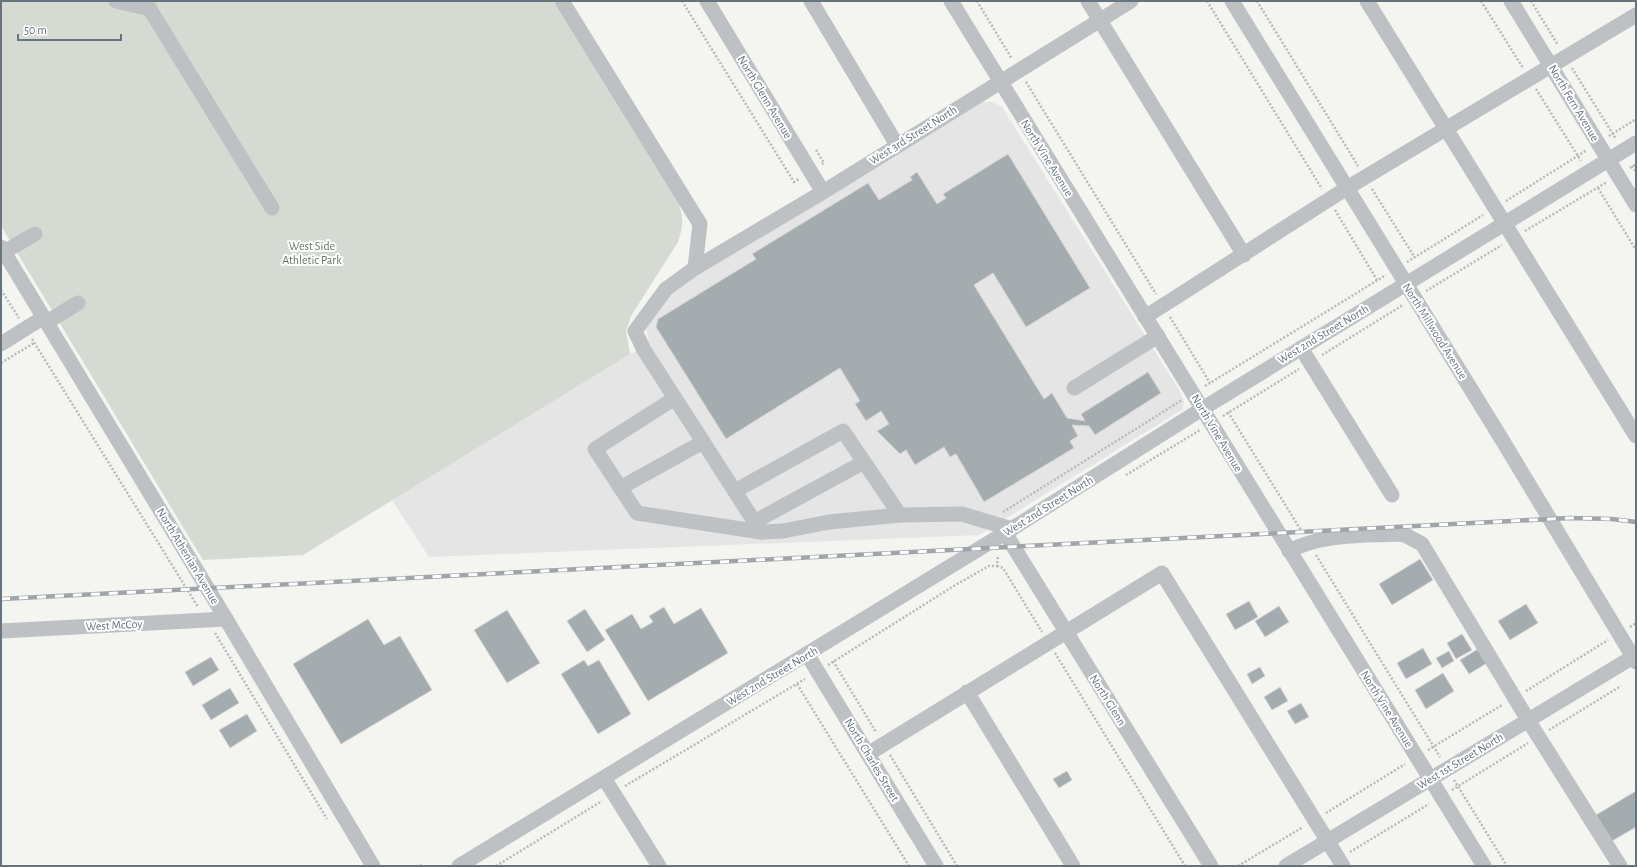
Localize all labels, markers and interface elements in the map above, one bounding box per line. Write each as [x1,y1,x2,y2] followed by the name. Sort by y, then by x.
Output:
[18,16,121,42] scale bar
[24,24,47,36] text: 50 m
[736,53,794,141] street label: North Glenn Avenue
[1546,63,1602,143] street label: North Fern Avenue
[867,103,959,167] street label: West 3rd Street North
[1019,117,1075,199] street label: North Vine Avenue
[282,240,342,266] park label: West Side Athletic Park
[1401,281,1469,381] street label: North Millwood Avenue
[1275,302,1371,366] street label: West 2nd Street North
[1189,392,1245,474] street label: North Vine Avenue
[1001,473,1095,539] street label: West 2nd Street North
[155,506,221,606] street label: North Athenian Avenue
[85,618,143,633] street label: West McCoy
[724,644,820,708] street label: West 2nd Street North
[1359,668,1415,750] street label: North Vine Avenue
[1088,672,1128,728] street label: North Glenn
[842,716,902,804] street label: North Charles Street
[1415,731,1505,791] street label: West 1st Street North

